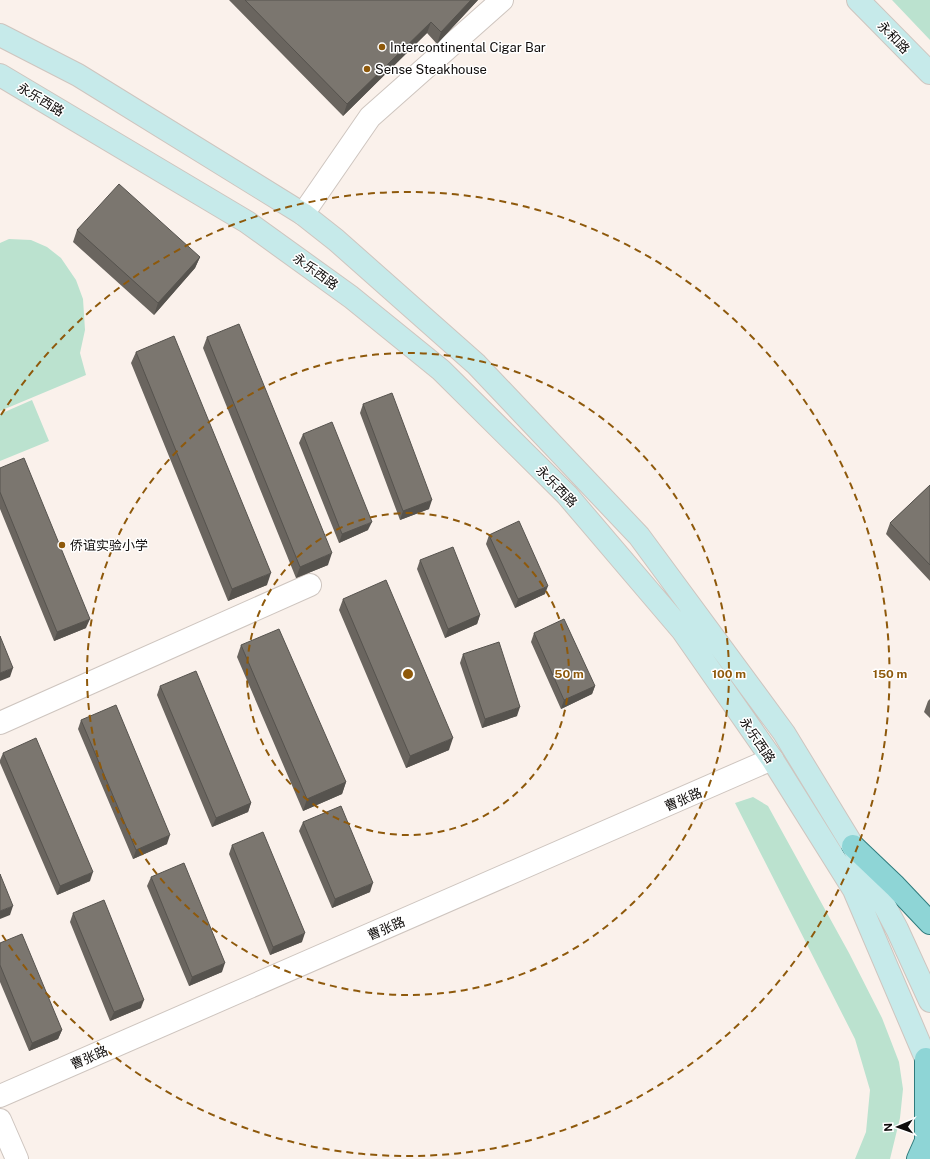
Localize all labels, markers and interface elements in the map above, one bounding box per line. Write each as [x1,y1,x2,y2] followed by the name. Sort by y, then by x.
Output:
[875,18,913,57] street label: 永和路
[390,40,546,55] place label: Intercontinental Cigar Bar
[377,42,387,52] marker: Intercontinental Cigar Bar
[375,62,487,77] place label: Sense Steakhouse
[362,64,372,74] marker: Sense Steakhouse
[15,80,67,119] street label: 永乐西路
[290,250,341,293] street label: 永乐西路
[533,462,580,510] street label: 永乐西路
[70,538,148,553] place label: 侨谊实验小学
[57,540,67,550] marker: 侨谊实验小学
[401,667,415,681] centre of rings
[554,667,584,681] text: 50 m
[712,667,746,681] text: 100 m
[873,667,907,681] text: 150 m
[737,715,778,766] street label: 永乐西路
[662,785,704,814] street label: 曹张路
[365,914,407,943] street label: 曹张路
[68,1043,110,1072] street label: 曹张路
[878,1107,918,1147] north arrow
[882,1123,894,1132] text: N

